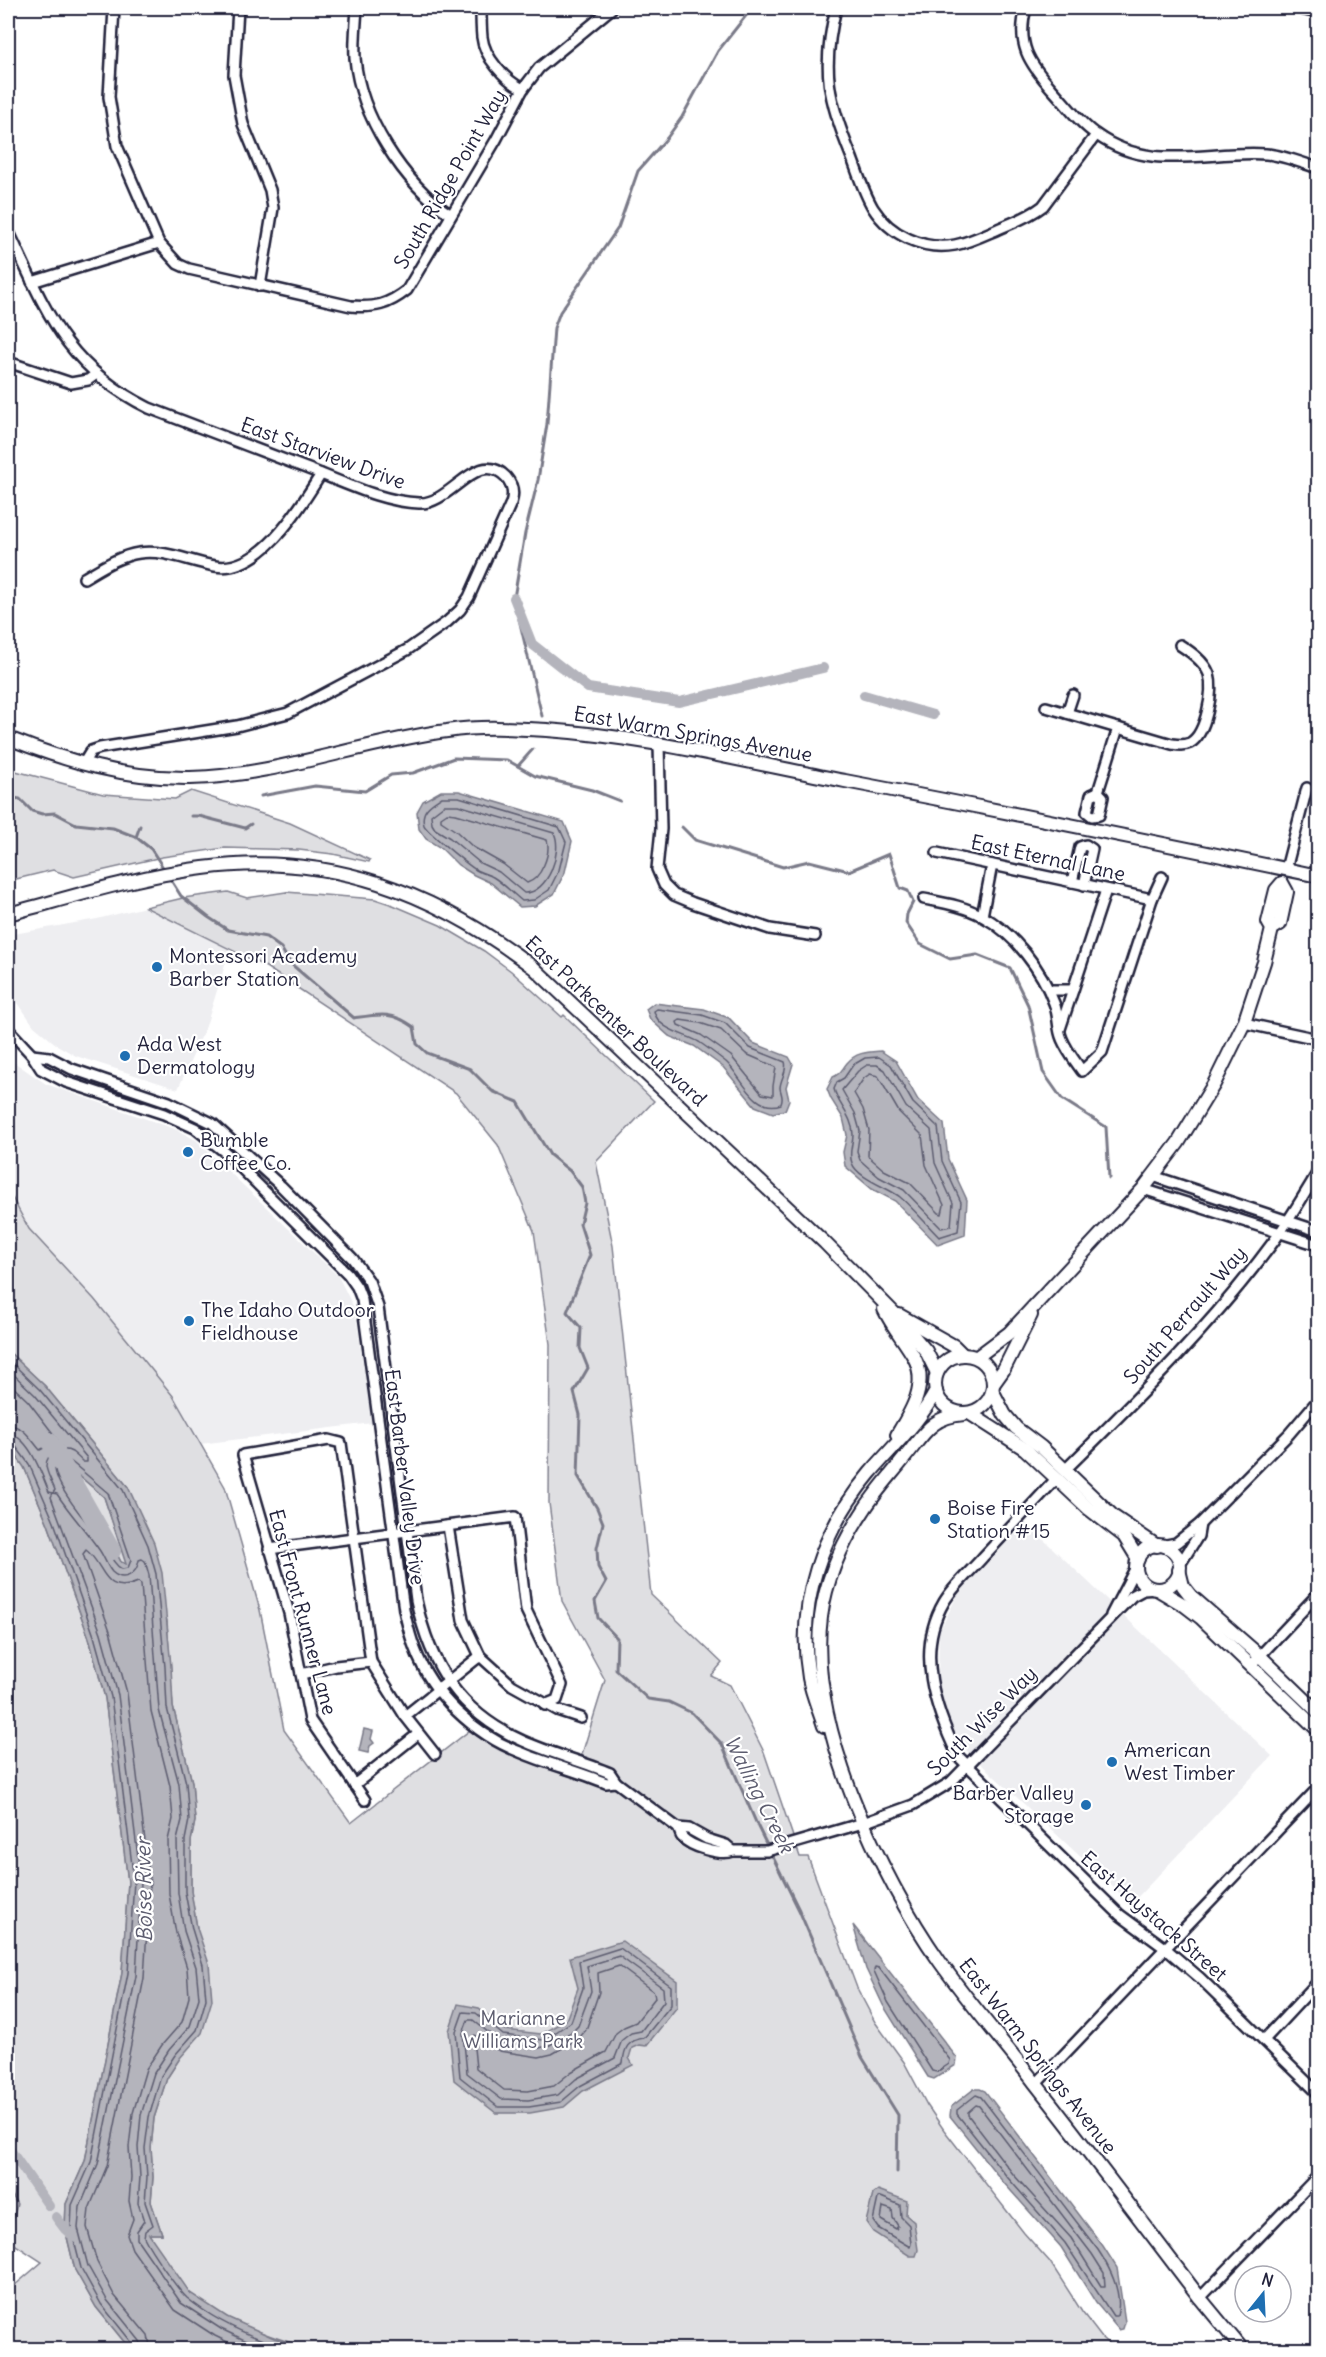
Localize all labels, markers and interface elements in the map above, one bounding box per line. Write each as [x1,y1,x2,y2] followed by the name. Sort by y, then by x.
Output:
[388,85,511,273] street label: South Ridge Point Way
[237,411,409,494] street label: East Starview Drive
[572,700,814,767] street label: East Warm Springs Avenue
[969,829,1128,886] street label: East Eternal Lane
[520,930,712,1111] street label: East Parkcenter Boulevard
[169,943,357,991] place label: Montessori Academy Barber Station
[150,960,164,974] marker: Montessori Academy Barber Station
[137,1031,255,1079] place label: Ada West Dermatology
[118,1049,132,1063] marker: Ada West Dermatology
[200,1127,291,1175] place label: Bumble Coffee Co.
[181,1145,195,1159] marker: Bumble Coffee Co.
[1118,1241,1251,1389] street label: South Perrault Way
[201,1297,374,1345] place label: The Idaho Outdoor Fieldhouse
[182,1314,196,1328] marker: The Idaho Outdoor Fieldhouse
[380,1368,431,1586] street label: East Barber Valley Drive
[947,1495,1050,1543] place label: Boise Fire Station #15
[264,1506,343,1717] street label: East Front Runner Lane
[928,1512,942,1526] marker: Boise Fire Station #15
[922,1661,1042,1781] street label: South Wise Way
[718,1730,801,1858] water label: Walling Creek
[1124,1737,1235,1785] place label: American West Timber
[1105,1755,1119,1769] marker: American West Timber
[952,1780,1074,1828] place label: Barber Valley Storage
[1079,1798,1093,1812] marker: Barber Valley Storage
[129,1835,158,1942] water label: Boise River
[1076,1845,1233,1986] street label: East Haystack Street
[954,1953,1123,2159] street label: East Warm Springs Avenue
[463,2005,583,2053] park label: Marianne Williams Park
[1233,2264,1293,2324] north arrow
[1259,2269,1276,2291] text: N

